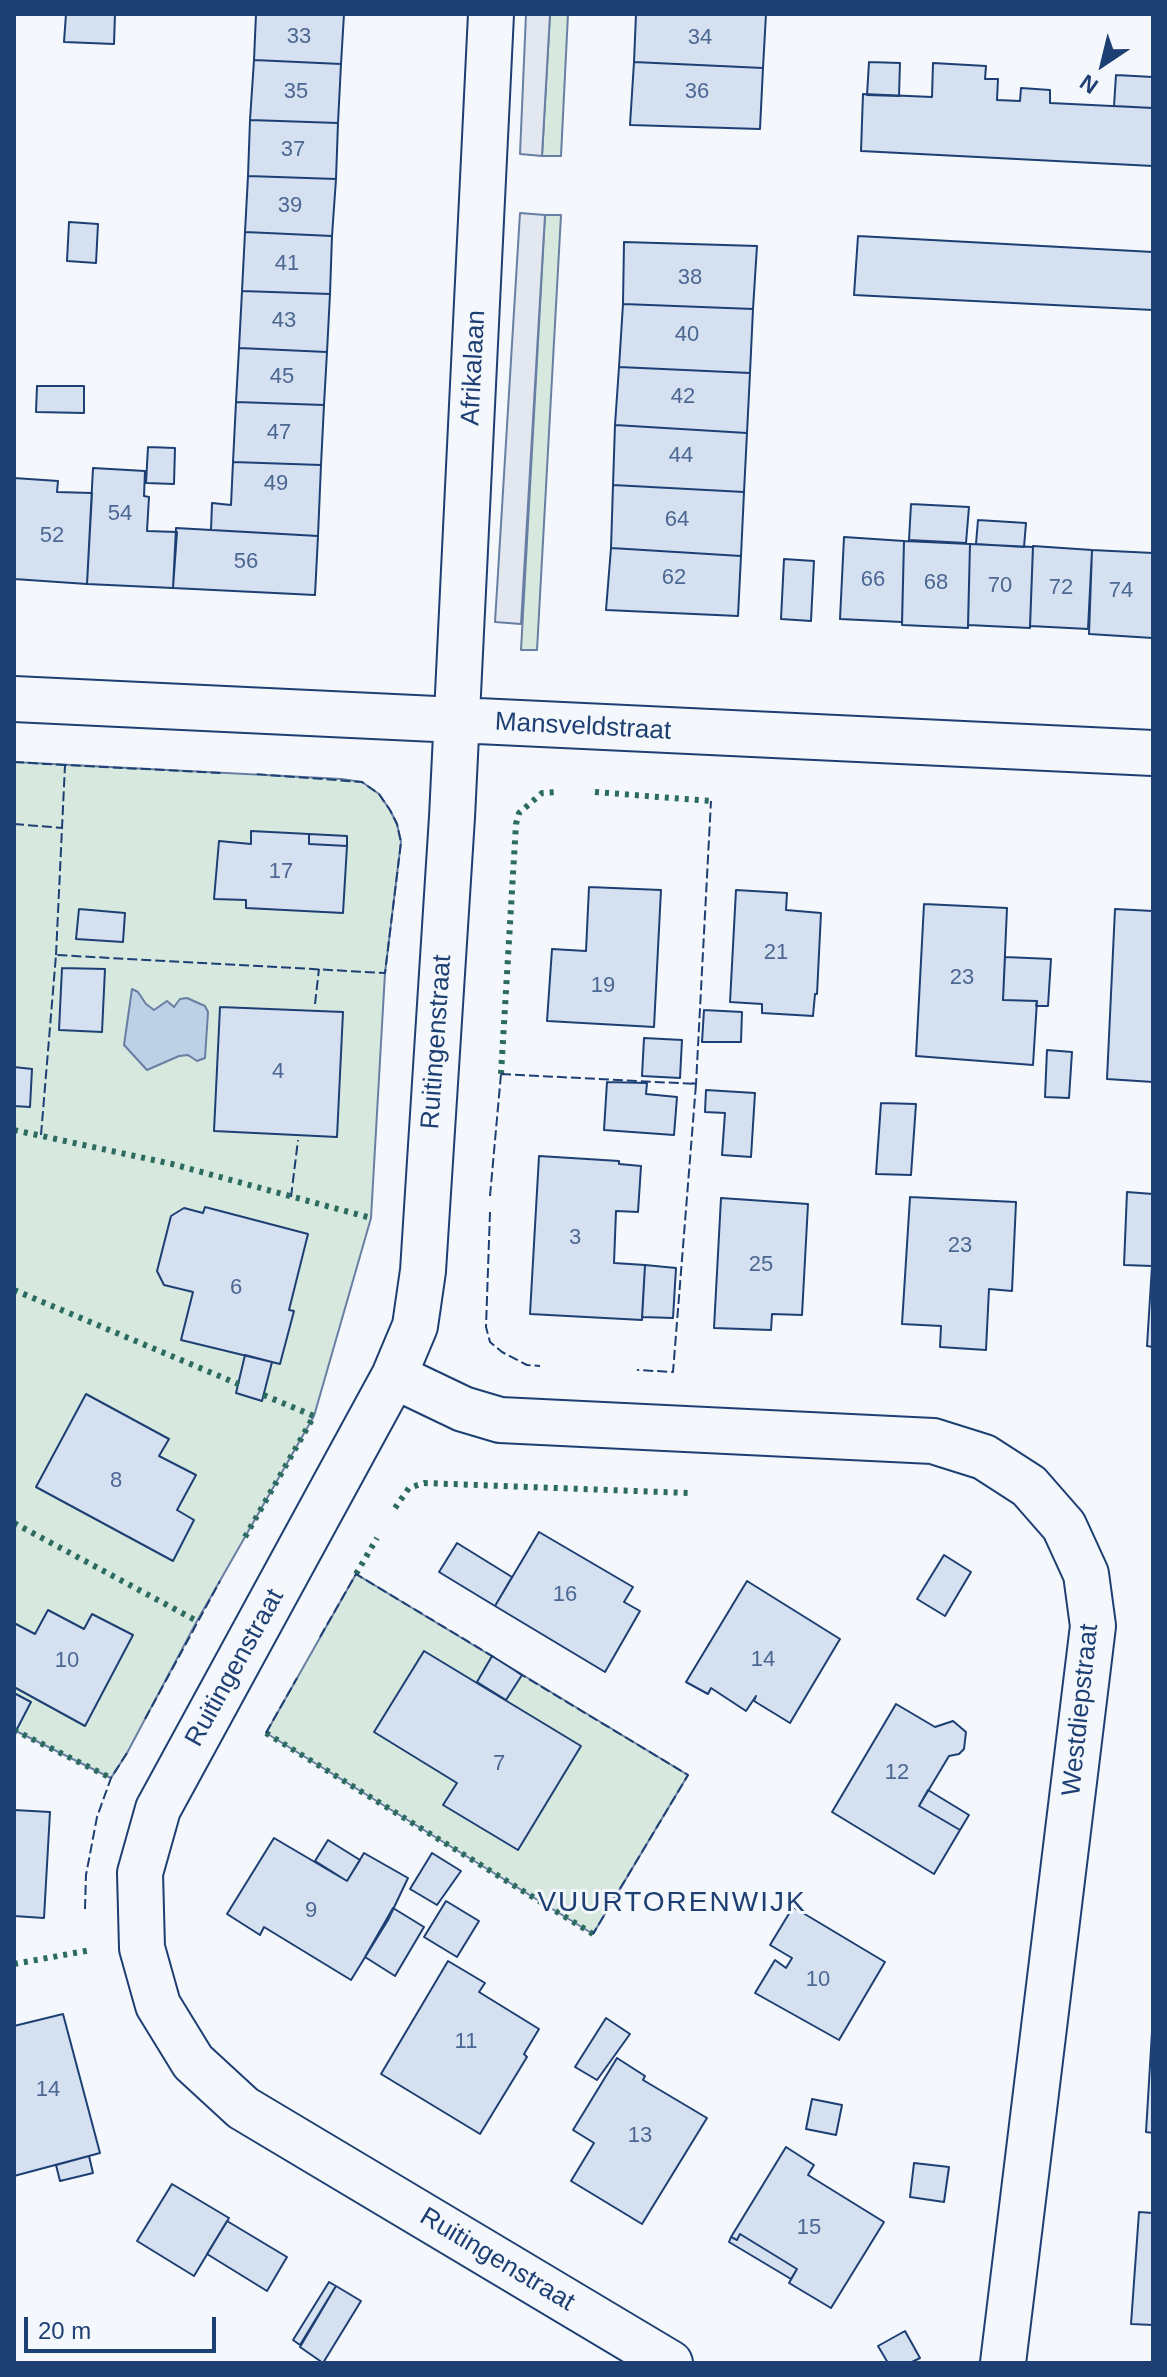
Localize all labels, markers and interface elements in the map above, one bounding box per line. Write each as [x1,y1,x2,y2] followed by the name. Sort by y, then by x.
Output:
[287,24,311,50] house number: 33
[1063,24,1143,104] north arrow
[688,25,712,51] house number: 34
[1075,69,1103,99] text: N
[284,79,308,105] house number: 35
[685,79,709,105] house number: 36
[281,137,305,163] house number: 37
[278,193,302,219] house number: 39
[275,251,299,277] house number: 41
[678,265,702,291] house number: 38
[272,308,296,334] house number: 43
[455,309,493,427] street label: Afrikalaan
[675,322,699,348] house number: 40
[270,364,294,390] house number: 45
[671,384,695,410] house number: 42
[267,420,291,446] house number: 47
[669,443,693,469] house number: 44
[264,471,288,497] house number: 49
[108,501,132,527] house number: 54
[665,507,689,533] house number: 64
[40,523,64,549] house number: 52
[234,549,258,575] house number: 56
[662,565,686,591] house number: 62
[861,567,885,593] house number: 66
[924,570,948,596] house number: 68
[988,573,1012,599] house number: 70
[1049,575,1073,601] house number: 72
[1109,578,1133,604] house number: 74
[494,707,672,747] street label: Mansveldstraat
[269,859,293,885] house number: 17
[764,940,788,966] house number: 21
[415,954,459,1130] street label: Ruitingenstraat
[950,965,974,991] house number: 23
[591,973,615,999] house number: 19
[272,1059,284,1085] house number: 4
[569,1225,581,1251] house number: 3
[948,1233,972,1259] house number: 23
[749,1252,773,1278] house number: 25
[230,1275,242,1301] house number: 6
[110,1468,122,1494] house number: 8
[553,1582,577,1608] house number: 16
[179,1584,291,1752] street label: Ruitingenstraat
[1056,1622,1106,1798] street label: Westdiepstraat
[751,1647,775,1673] house number: 14
[55,1648,79,1674] house number: 10
[493,1751,505,1777] house number: 7
[885,1760,909,1786] house number: 12
[537,1886,807,1920] district label: VUURTORENWIJK
[305,1898,317,1924] house number: 9
[806,1967,830,1993] house number: 10
[455,2029,477,2055] house number: 11
[36,2077,60,2103] house number: 14
[628,2123,652,2149] house number: 13
[414,2202,580,2318] street label: Ruitingenstraat
[797,2215,821,2241] house number: 15
[28,2301,220,2351] scale bar
[38,2317,91,2344] text: 20 m

